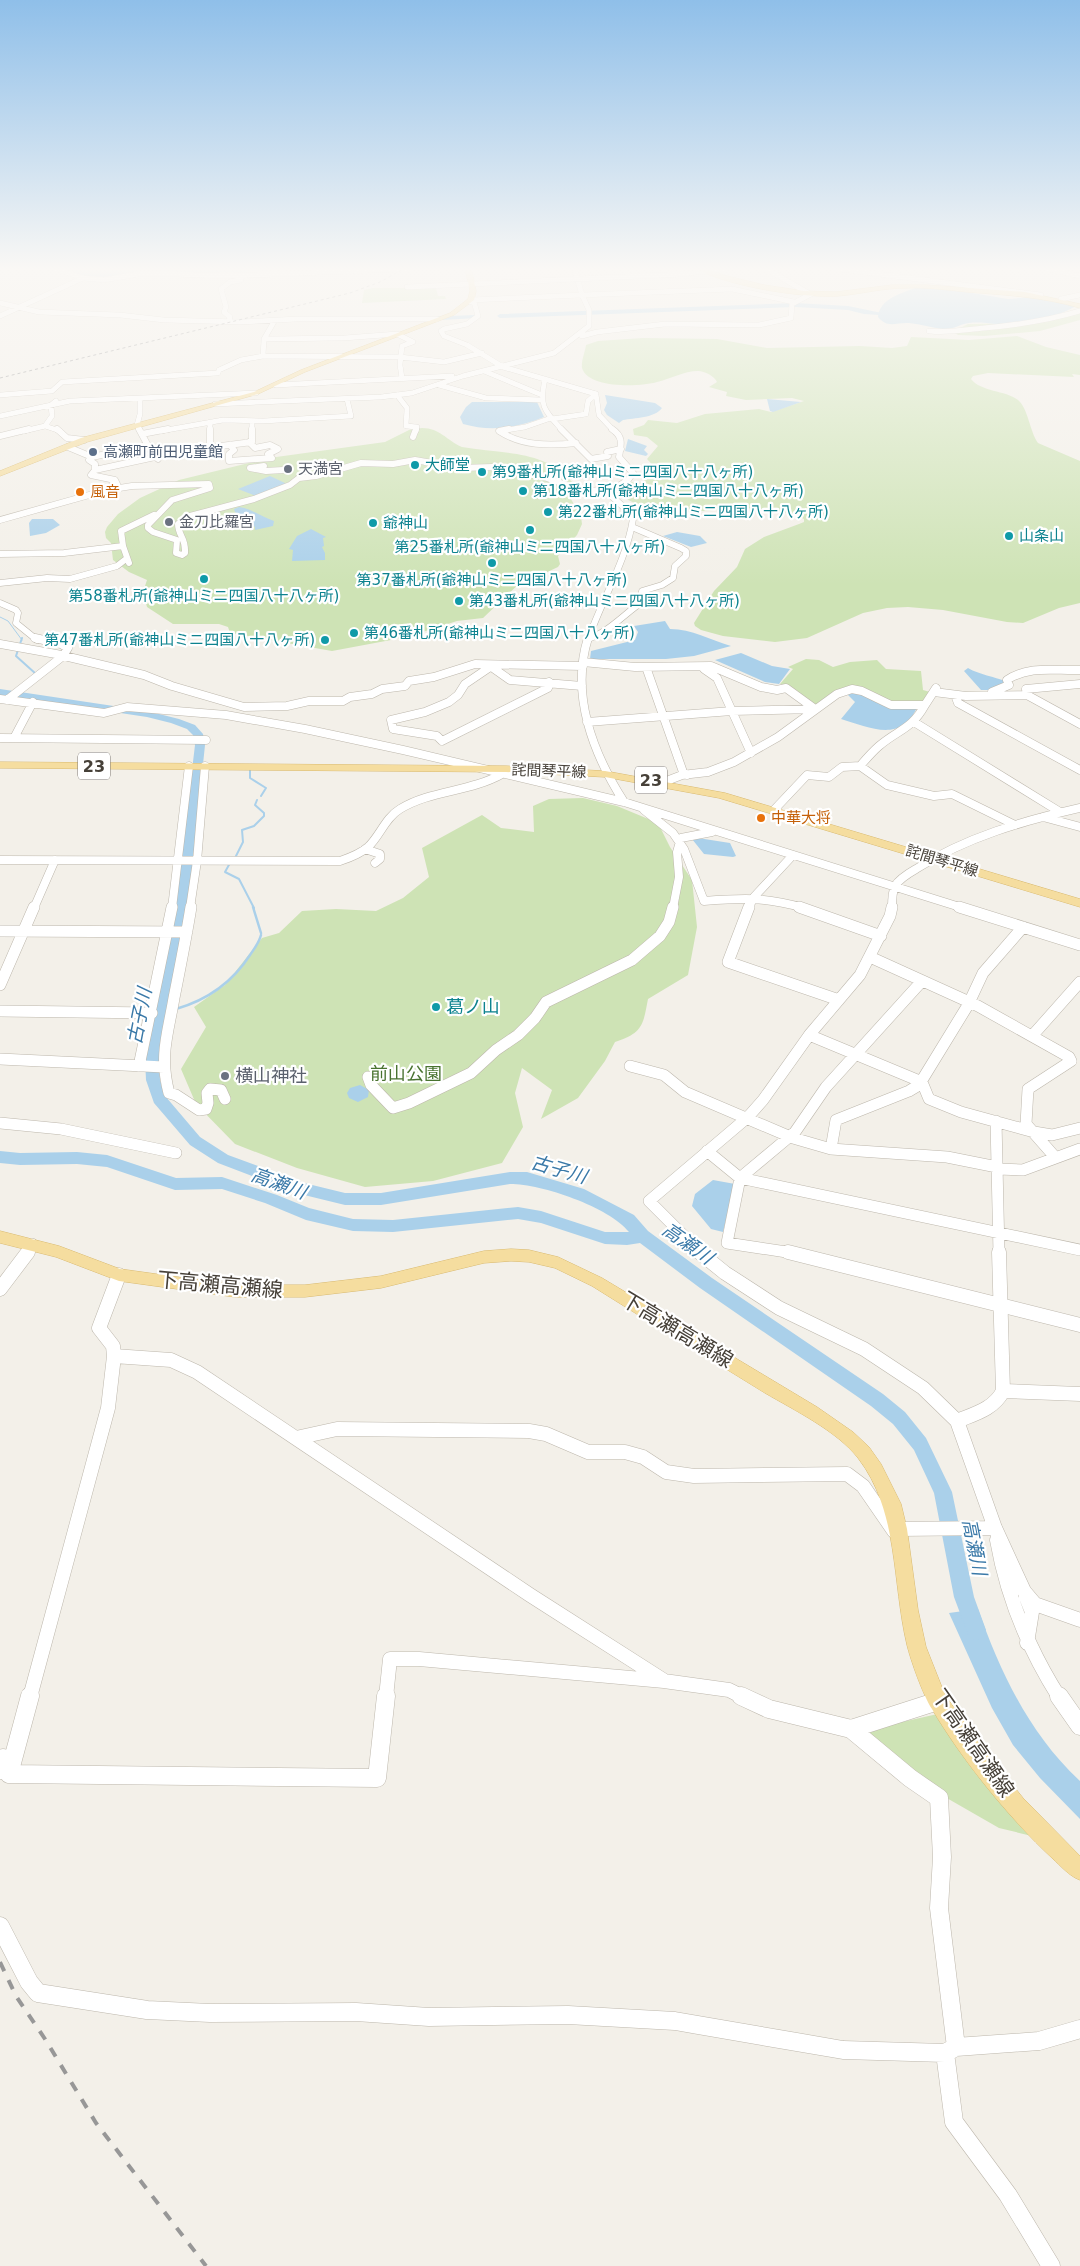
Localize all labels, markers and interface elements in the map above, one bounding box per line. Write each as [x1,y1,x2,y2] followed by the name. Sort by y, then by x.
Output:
[103,443,223,461] place label: 高瀬町前田児童館
[87,446,99,458] marker: 高瀬町前田児童館
[425,456,470,474] place label: 大師堂
[409,459,421,471] marker: 大師堂
[298,460,343,478] place label: 天満宮
[282,463,294,475] marker: 天満宮
[492,463,753,481] place label: 第9番札所(爺神山ミニ四国八十八ヶ所)
[476,466,488,478] marker: 第9番札所(爺神山ミニ四国八十八ヶ所)
[533,482,804,500] place label: 第18番札所(爺神山ミニ四国八十八ヶ所)
[90,483,120,501] place label: 風音
[517,485,529,497] marker: 第18番札所(爺神山ミニ四国八十八ヶ所)
[74,486,86,498] marker: 風音
[558,503,829,521] place label: 第22番札所(爺神山ミニ四国八十八ヶ所)
[542,506,554,518] marker: 第22番札所(爺神山ミニ四国八十八ヶ所)
[179,513,254,531] place label: 金刀比羅宮
[383,514,428,532] place label: 爺神山
[163,516,175,528] marker: 金刀比羅宮
[367,517,379,529] marker: 爺神山
[524,524,536,536] marker: 第25番札所(爺神山ミニ四国八十八ヶ所)
[1019,527,1064,545] place label: 山条山
[1003,530,1015,542] marker: 山条山
[395,538,665,556] place label: 第25番札所(爺神山ミニ四国八十八ヶ所)
[486,557,498,569] marker: 第37番札所(爺神山ミニ四国八十八ヶ所)
[357,571,627,589] place label: 第37番札所(爺神山ミニ四国八十八ヶ所)
[198,573,210,585] marker: 第58番札所(爺神山ミニ四国八十八ヶ所)
[69,587,339,605] place label: 第58番札所(爺神山ミニ四国八十八ヶ所)
[469,592,740,610] place label: 第43番札所(爺神山ミニ四国八十八ヶ所)
[453,595,465,607] marker: 第43番札所(爺神山ミニ四国八十八ヶ所)
[364,624,635,642] place label: 第46番札所(爺神山ミニ四国八十八ヶ所)
[348,627,360,639] marker: 第46番札所(爺神山ミニ四国八十八ヶ所)
[44,631,315,649] place label: 第47番札所(爺神山ミニ四国八十八ヶ所)
[319,634,331,646] marker: 第47番札所(爺神山ミニ四国八十八ヶ所)
[78,752,110,779] road number: 23
[511,761,587,781] street label: 詫間琴平線
[635,766,667,794] road number: 23
[771,809,831,827] place label: 中華大将
[755,812,767,824] marker: 中華大将
[903,841,981,881] street label: 詫間琴平線
[123,984,156,1046] water label: 古子川
[446,996,500,1017] place label: 葛ノ山
[430,1001,442,1013] marker: 葛ノ山
[370,1063,442,1084] park label: 前山公園
[235,1065,307,1086] place label: 横山神社
[219,1070,231,1082] marker: 横山神社
[529,1151,591,1188] water label: 古子川
[248,1163,311,1204] water label: 高瀬川
[658,1218,719,1270] water label: 高瀬川
[156,1268,284,1302] street label: 下高瀬高瀬線
[617,1287,737,1373] street label: 下高瀬高瀬線
[959,1517,992,1579] water label: 高瀬川
[927,1685,1019,1801] street label: 下高瀬高瀬線

